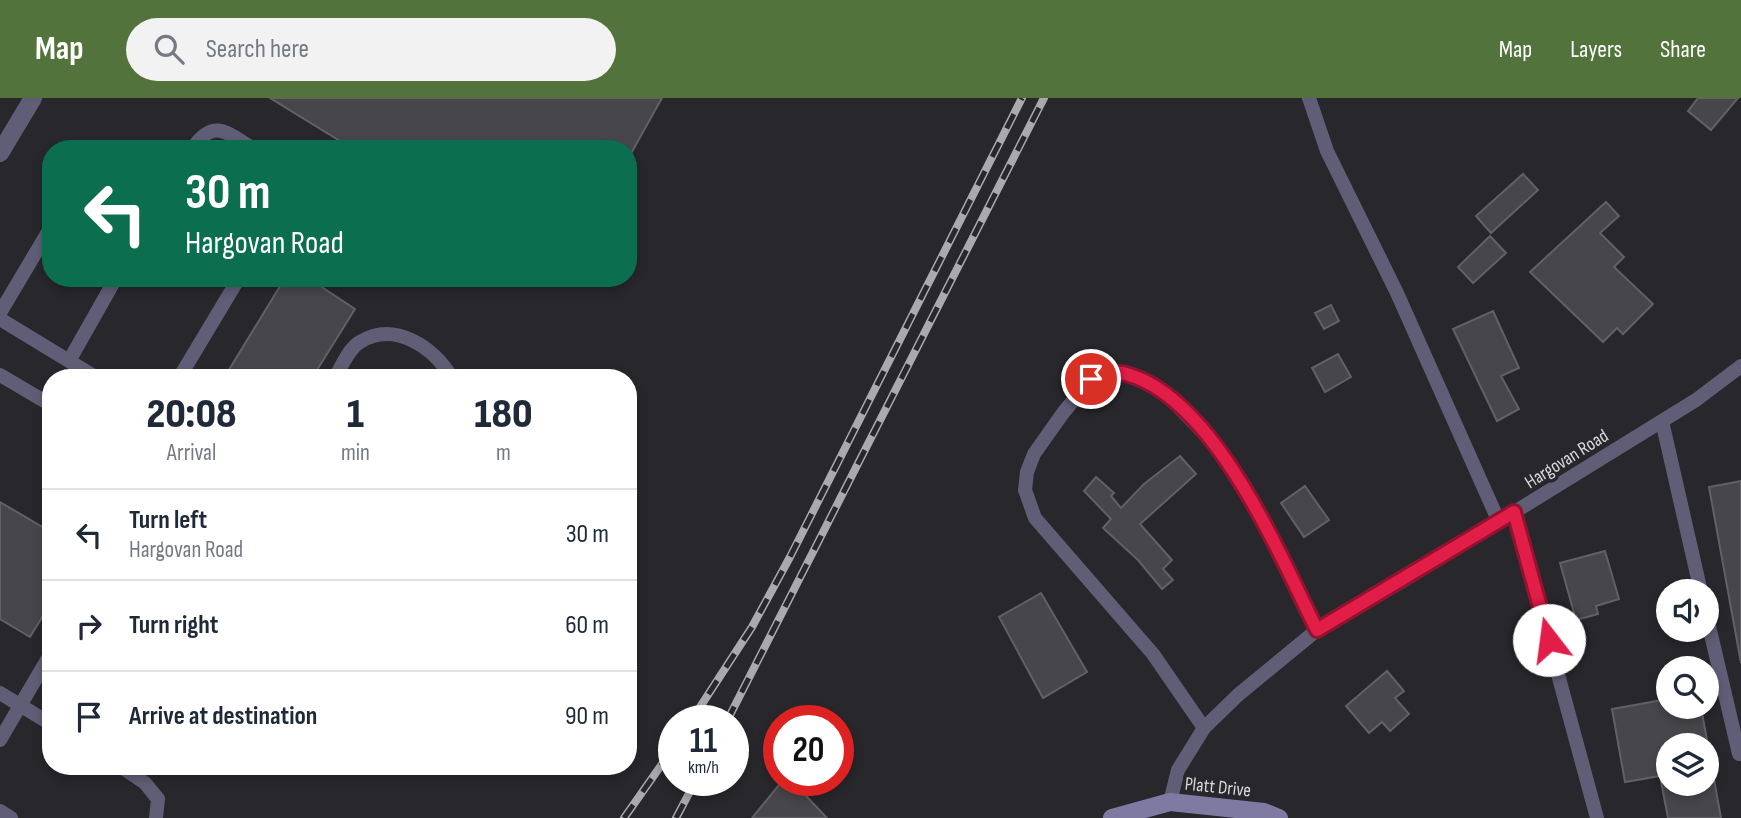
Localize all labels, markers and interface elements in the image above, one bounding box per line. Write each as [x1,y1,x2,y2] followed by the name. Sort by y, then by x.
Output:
[126,18,616,81] search box
[35,29,84,69] text: Map
[150,30,188,68] icon: search
[206,34,309,65] text: Search here
[1499,35,1532,64] text: Map
[1570,35,1622,64] text: Layers
[1660,35,1706,64] text: Share
[185,164,270,223] text: 30 m
[70,168,161,259] icon: left
[185,224,344,263] text: Hargovan Road
[1061,349,1121,409] pin
[1072,360,1110,398] icon: arrive
[146,389,237,440] text: 20:08
[347,389,364,440] text: 1
[474,389,533,440] text: 180
[1521,425,1613,494] street label: Hargovan Road
[167,439,216,467] text: Arrival
[341,439,370,467] text: min
[496,439,511,467] text: m
[129,505,207,536] text: Turn left
[70,516,108,554] icon: left
[566,519,609,550] text: 30 m
[129,536,243,564] text: Hargovan Road
[1656,579,1719,796] map controls
[1656,579,1719,642] button: sound
[1512,603,1586,677] position arrow
[70,607,108,645] icon: right
[129,610,218,641] text: Turn right
[565,610,609,641] text: 60 m
[1656,656,1719,719] button: search
[70,698,108,736] icon: arrive
[129,701,317,732] text: Arrive at destination
[565,701,609,732] text: 90 m
[763,705,854,796] speed limit sign: 20
[690,720,717,763] text: 11
[1656,733,1719,796] button: layers
[688,757,719,778] text: km/h
[1184,773,1252,802] street label: Platt Drive

